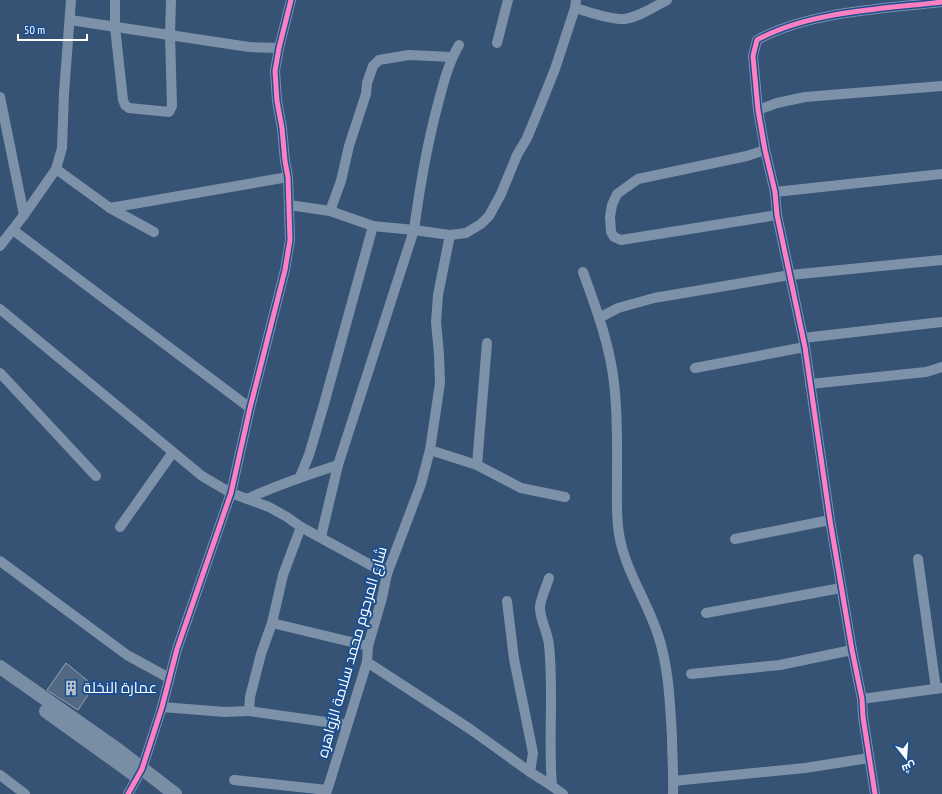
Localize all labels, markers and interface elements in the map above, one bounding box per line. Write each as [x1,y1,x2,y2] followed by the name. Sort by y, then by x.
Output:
[18,16,87,42] scale bar
[24,22,45,37] text: 50 m
[312,544,393,760] street label: شارع المرحوم محمد سلامة الزواهره
[83,678,157,697] place label: عمارة النخلة
[62,679,80,697] building icon: عمارة النخلة
[886,738,926,778] north arrow
[900,759,918,776] text: ش

